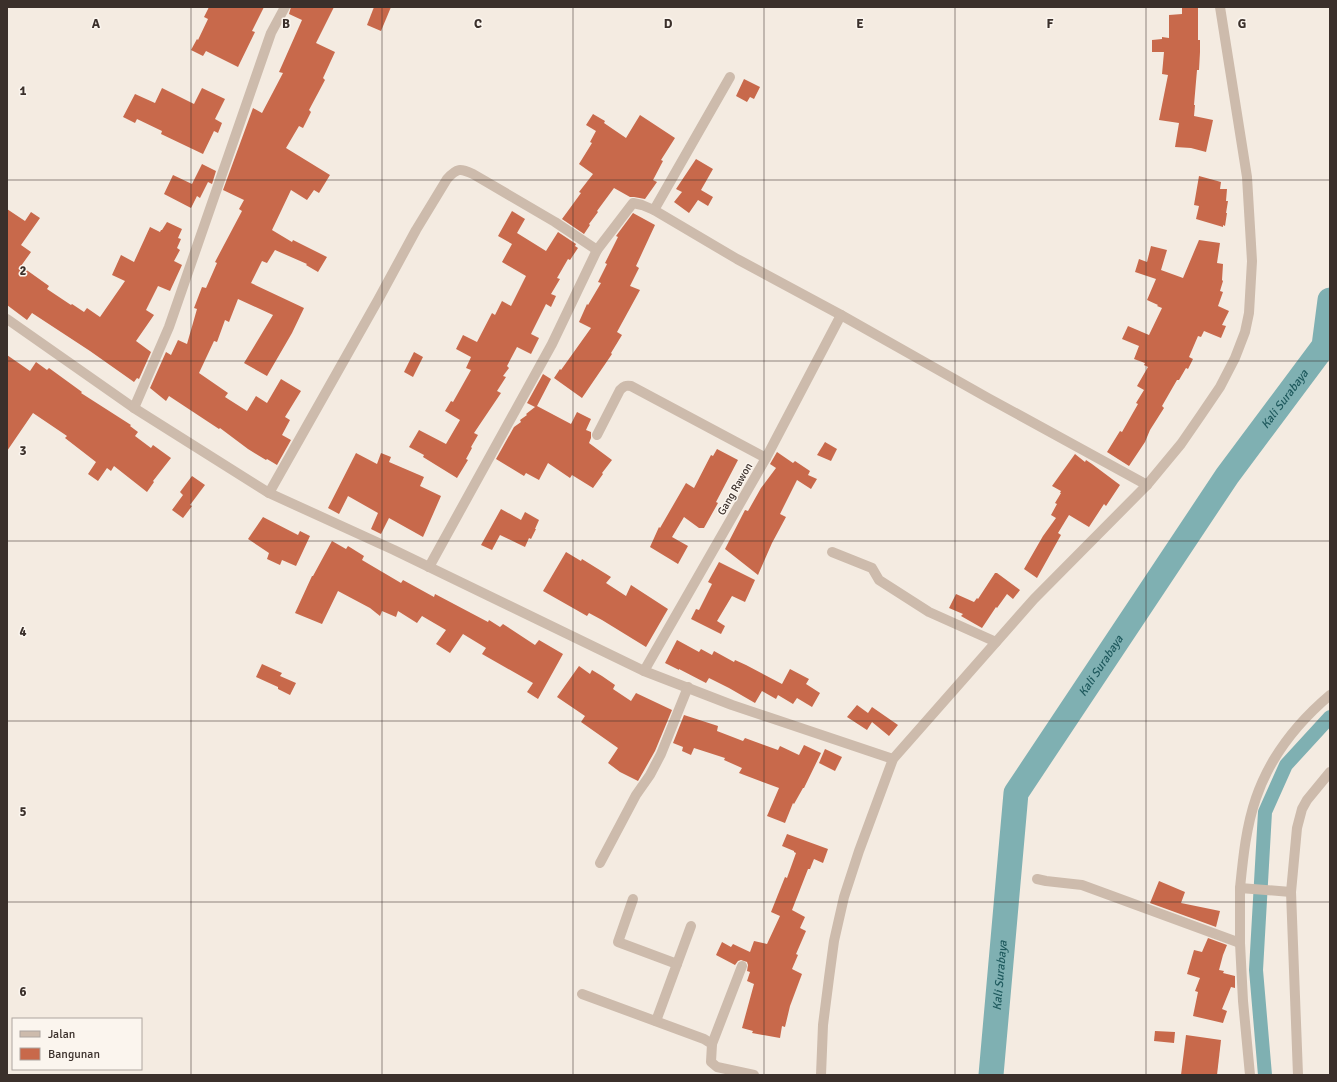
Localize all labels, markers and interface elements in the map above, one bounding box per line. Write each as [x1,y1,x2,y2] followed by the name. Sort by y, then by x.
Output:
[92,16,101,32] text: A
[282,16,290,32] text: B
[474,16,482,32] text: C
[664,16,673,32] text: D
[856,16,864,32] text: E
[1047,16,1054,32] text: F
[1238,16,1246,32] text: G
[19,83,27,99] text: 1
[19,263,27,279] text: 2
[1257,366,1312,432] water label: Kali Surabaya
[19,443,27,459] text: 3
[715,460,755,518] street label: Gang Rawon
[19,624,27,640] text: 4
[1075,632,1127,699] water label: Kali Surabaya
[19,804,27,820] text: 5
[989,939,1010,1011] water label: Kali Surabaya
[19,984,27,1000] text: 6
[12,1018,142,1070] legend
[48,1027,75,1042] text: Jalan
[48,1047,100,1062] text: Bangunan

